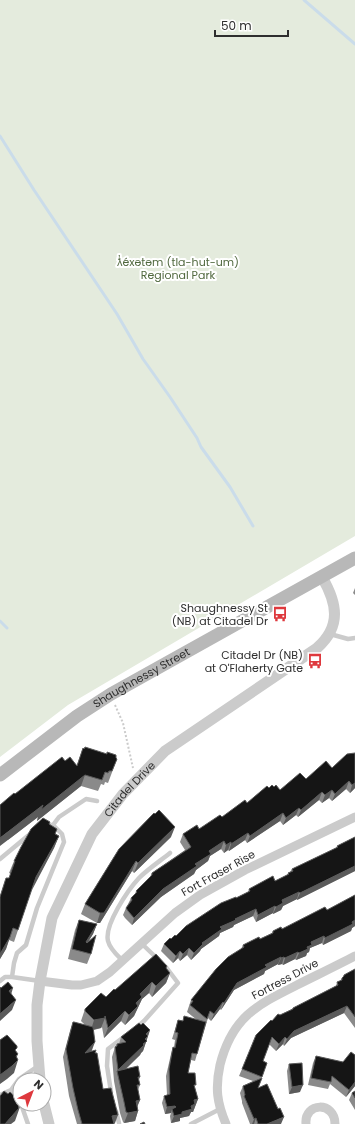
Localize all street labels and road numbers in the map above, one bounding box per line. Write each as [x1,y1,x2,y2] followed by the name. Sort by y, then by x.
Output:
[90,644,193,712] street label: Shaughnessy Street
[100,758,159,820] street label: Citadel Drive
[178,846,258,900] street label: Fort Fraser Rise
[249,955,321,1003] street label: Fortress Drive

